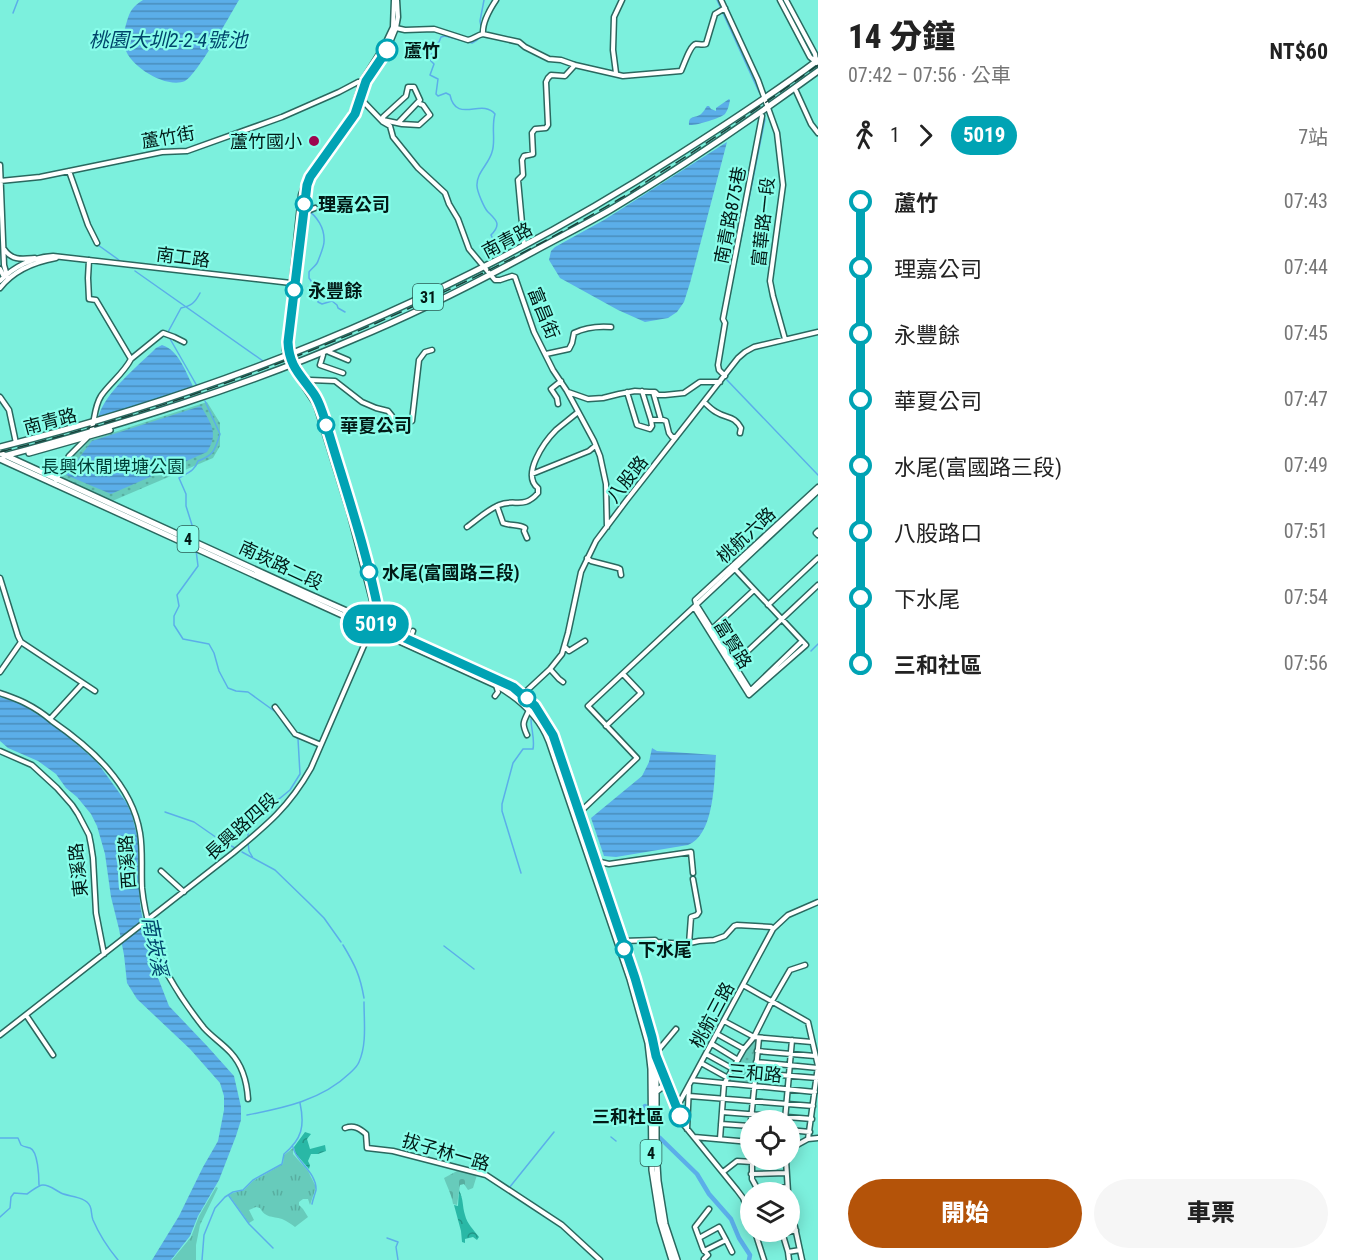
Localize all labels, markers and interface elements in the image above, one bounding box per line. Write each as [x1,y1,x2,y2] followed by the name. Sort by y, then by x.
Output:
[848,17,955,56] text: 14 分鐘
[89,28,249,52] water label: 桃園大圳2-2-4號池
[376,39,398,61] marker: 蘆竹
[1270,39,1328,64] text: NT$60
[404,40,440,61] place label: 蘆竹
[848,63,1011,87] text: 07:42 – 07:56 · 公車
[848,119,881,152] icon: walk
[909,119,942,152] icon: forward
[140,122,196,152] street label: 蘆竹街
[890,123,900,147] text: 1
[963,123,1005,147] text: 5019
[1298,125,1328,149] text: 7站
[230,131,302,152] place label: 蘆竹國小
[307,134,321,148] marker: 蘆竹國小
[710,165,750,265] street label: 南青路875巷
[748,176,778,268] street label: 富華路一段
[1284,189,1328,213] text: 07:43
[894,191,938,216] text: 蘆竹
[318,194,390,215] place label: 理嘉公司
[295,195,313,213] marker: 理嘉公司
[478,218,536,262] street label: 南青路
[155,243,211,271] street label: 南工路
[1284,255,1328,279] text: 07:44
[894,257,982,282] text: 理嘉公司
[308,280,363,301] place label: 永豐餘
[285,281,303,299] marker: 永豐餘
[413,284,443,310] road number: 31
[524,284,564,342] street label: 富昌街
[1284,321,1328,345] text: 07:45
[894,323,960,348] text: 永豐餘
[1284,387,1328,411] text: 07:47
[894,389,982,414] text: 華夏公司
[21,404,79,438] street label: 南青路
[340,415,412,436] place label: 華夏公司
[317,416,335,434] marker: 華夏公司
[602,451,652,507] street label: 八股路
[1284,453,1328,477] text: 07:49
[894,455,1062,480] text: 水尾(富國路三段)
[41,456,185,477] park label: 長興休閒埤塘公園
[713,503,779,567] street label: 桃航六路
[1284,519,1328,543] text: 07:51
[894,521,982,546] text: 八股路口
[178,526,198,552] road number: 4
[236,536,326,594] street label: 南崁路二段
[382,562,520,584] place label: 水尾(富國路三段)
[360,563,378,581] marker: 水尾(富國路三段)
[1284,585,1328,609] text: 07:54
[894,587,960,612] text: 下水尾
[334,604,418,644] line badge: 5019
[355,612,397,636] text: 5019
[710,616,756,672] street label: 富賢路
[1284,651,1328,675] text: 07:56
[894,653,982,678] text: 三和社區
[518,689,536,707] unlabelled marker
[201,788,281,864] street label: 長興路四段
[115,834,139,890] street label: 西溪路
[65,842,91,898] street label: 東溪路
[137,914,173,981] water label: 南崁溪
[638,939,692,960] place label: 下水尾
[615,940,633,958] marker: 下水尾
[686,978,738,1052] street label: 桃航三路
[727,1060,783,1086] street label: 三和路
[669,1105,691,1127] marker: 三和社區
[592,1106,664,1127] place label: 三和社區
[740,1110,800,1242] map controls
[740,1110,800,1170] button: locate
[400,1130,492,1174] street label: 拔子林一路
[640,1140,662,1166] road number: 4
[848,1179,1082,1248] button: 開始
[1094,1179,1328,1248] button: 車票
[740,1182,800,1242] button: layers

